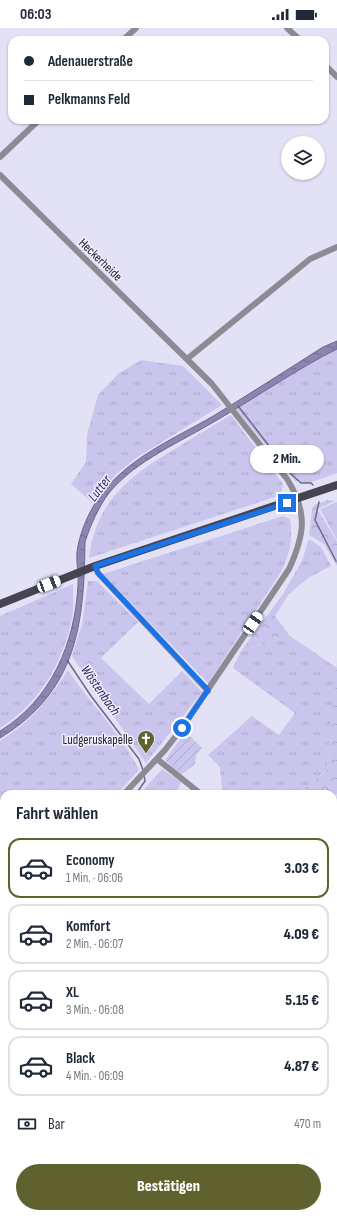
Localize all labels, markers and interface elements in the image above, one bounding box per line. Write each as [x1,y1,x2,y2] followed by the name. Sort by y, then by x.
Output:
[20,5,51,24] text: 06:03
[48,52,133,71] text: Adenauerstraße
[48,90,130,109] text: Pelkmanns Feld
[281,136,325,180] map controls
[281,136,325,180] button: layers
[75,235,126,284] street label: Heckerheide
[250,445,324,473] callout: 2 Min.
[273,451,301,467] text: 2 Min.
[84,471,115,505] water label: Lutter
[278,494,296,512] route end
[36,574,62,594] car
[241,610,265,636] car
[77,662,124,719] water label: Wöstenbach
[173,719,191,737] route start
[136,729,156,754] church icon: Ludgeruskapelle
[63,732,133,748] place label: Ludgeruskapelle
[16,803,98,824] text: Fahrt wählen
[18,850,54,886] icon: car
[66,851,115,870] text: Economy
[284,859,319,878] text: 3.03 €
[66,870,123,886] text: 1 Min. · 06:06
[18,916,54,952] icon: car
[66,917,110,936] text: Komfort
[284,925,319,944] text: 4.09 €
[66,936,123,952] text: 2 Min. · 06:07
[18,982,54,1018] icon: car
[66,983,79,1002] text: XL
[285,991,319,1010] text: 5.15 €
[66,1002,124,1018] text: 3 Min. · 06:08
[18,1048,54,1084] icon: car
[66,1049,95,1068] text: Black
[284,1057,319,1076] text: 4.87 €
[66,1068,124,1084] text: 4 Min. · 06:09
[16,1113,38,1135] icon: cash
[48,1115,65,1134] text: Bar
[294,1116,321,1132] text: 470 m
[16,1164,321,1210] button: Bestätigen

